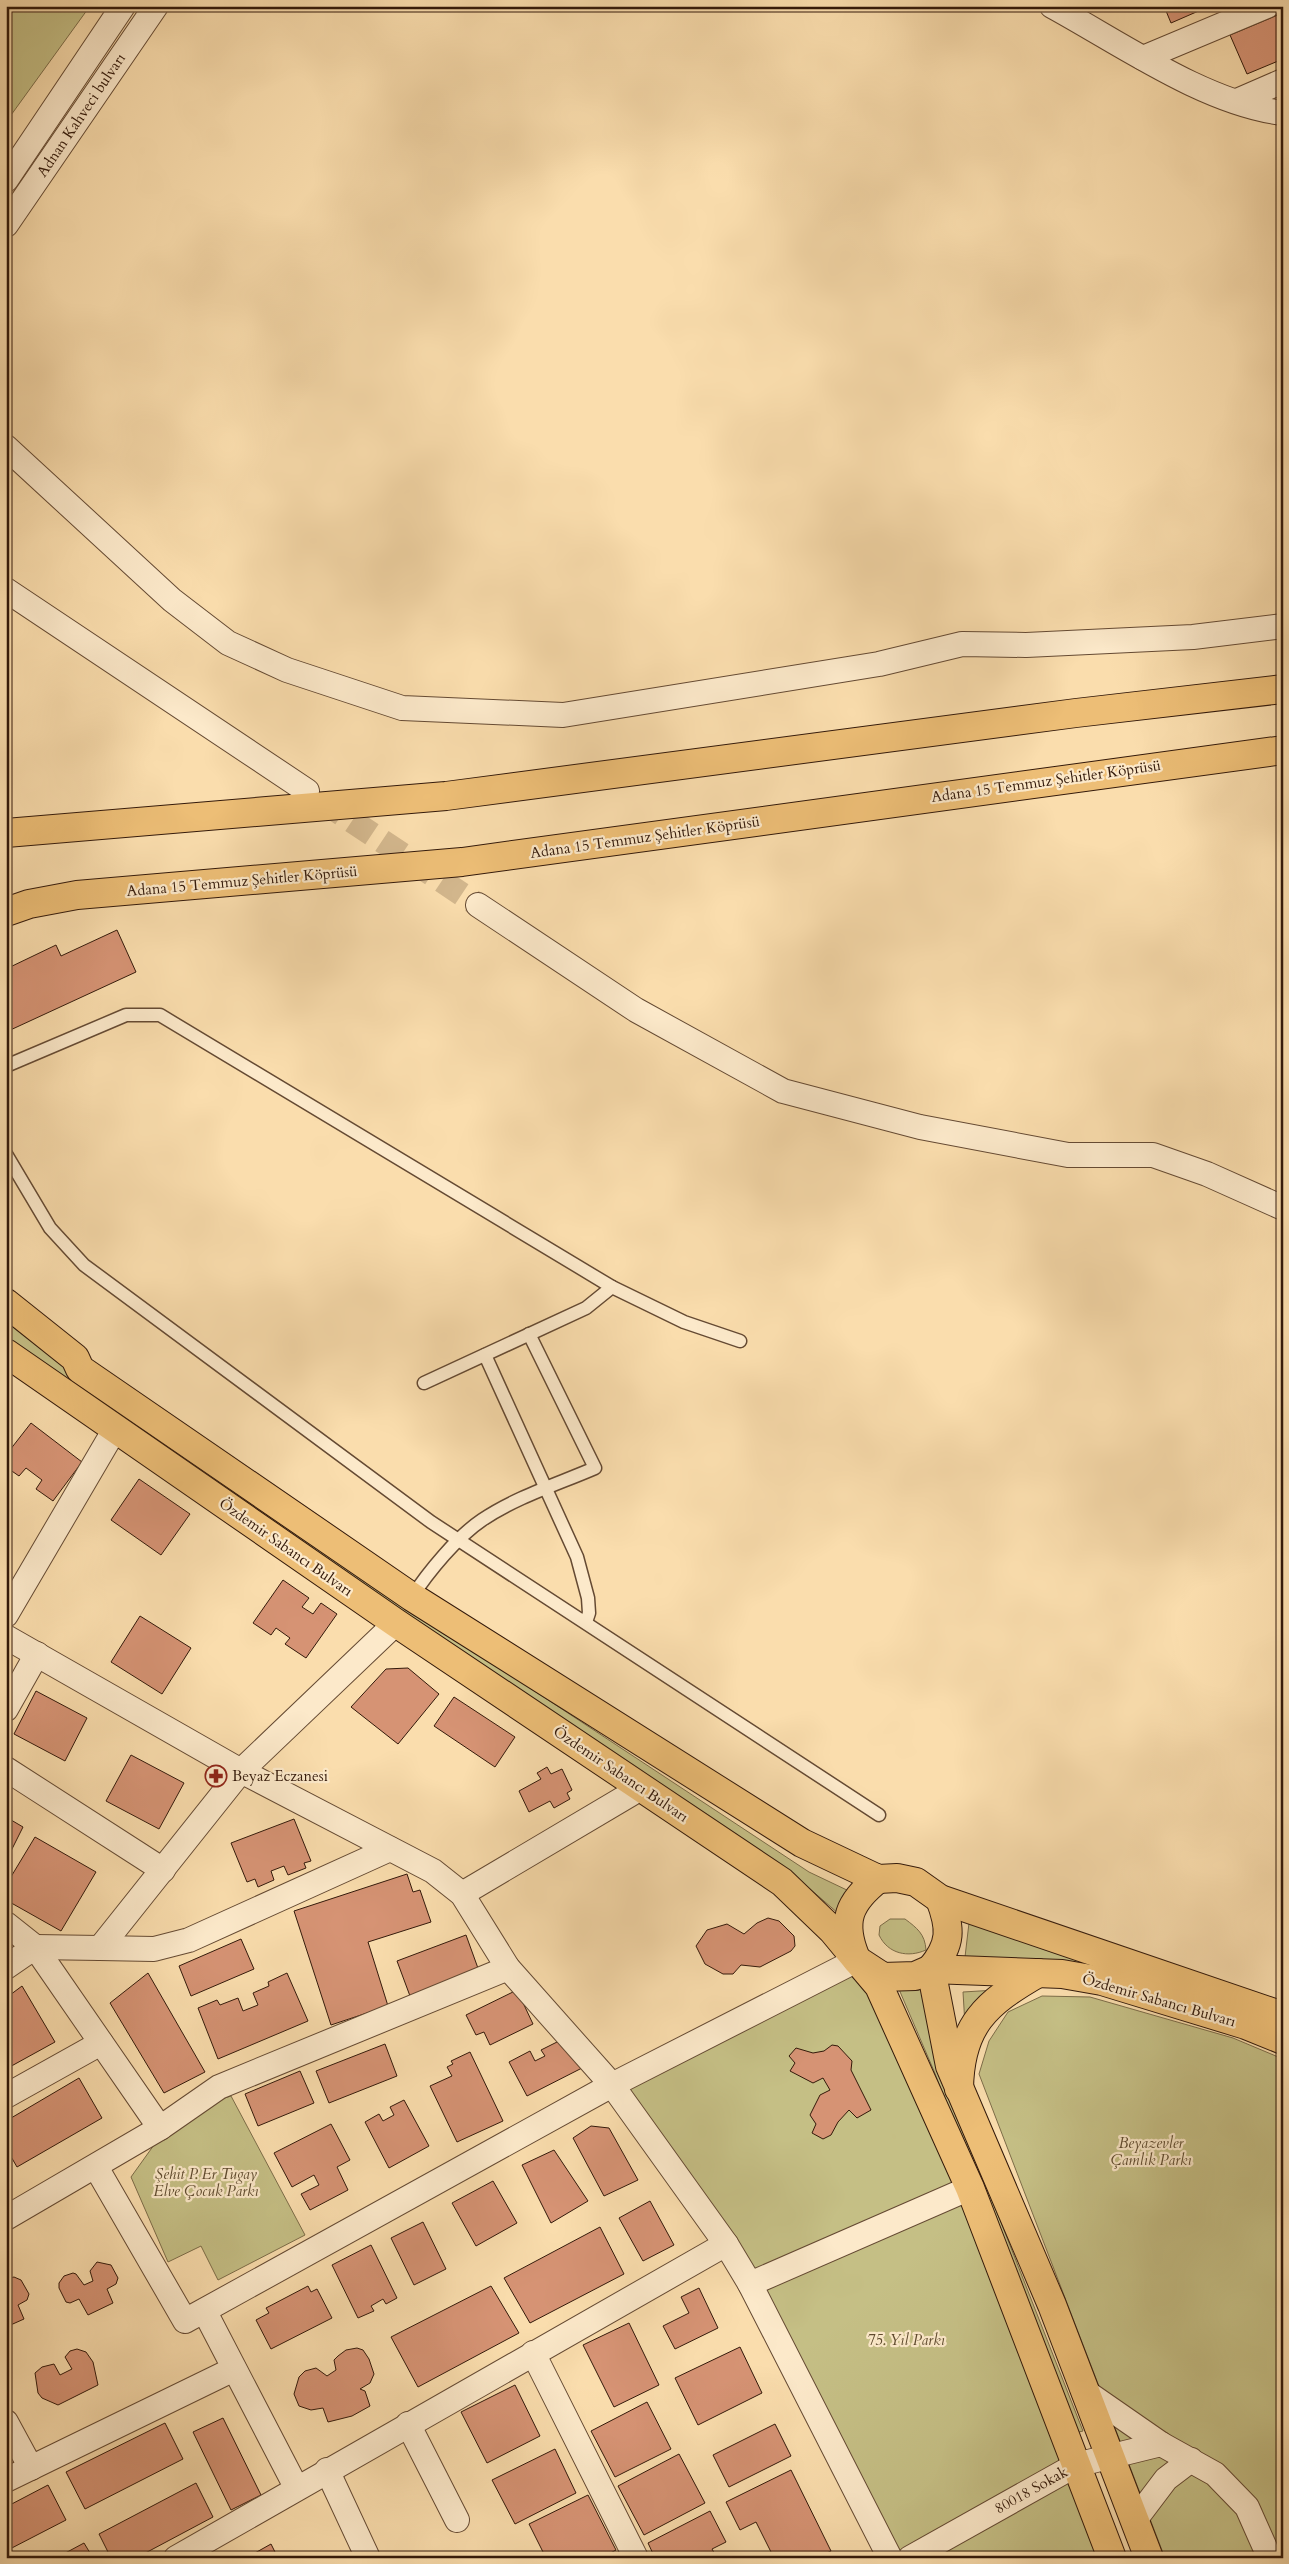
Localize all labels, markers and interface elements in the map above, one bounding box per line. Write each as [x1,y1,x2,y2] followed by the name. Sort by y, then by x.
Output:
[32,49,130,181] street label: Adnan Kahveci bulvarı
[930,755,1162,807] street label: Adana 15 Temmuz Şehitler Köprüsü
[529,811,761,863] street label: Adana 15 Temmuz Şehitler Köprüsü
[126,861,358,901] street label: Adana 15 Temmuz Şehitler Köprüsü
[215,1493,357,1601] street label: Özdemir Sabancı Bulvarı
[549,1721,693,1827] street label: Özdemir Sabancı Bulvarı
[204,1764,228,1788] pharmacy icon: Beyaz Eczanesi
[232,1766,328,1786] place label: Beyaz Eczanesi
[1080,1968,1238,2032] street label: Özdemir Sabancı Bulvarı
[1110,2133,1192,2170] park label: Beyazevler Çamlık Parkı
[153,2164,259,2201] park label: Şehit P. Er Tugay Elve Çocuk Parkı
[867,2330,945,2350] park label: 75. Yıl Parkı
[991,2462,1071,2518] street label: 80018 Sokak

